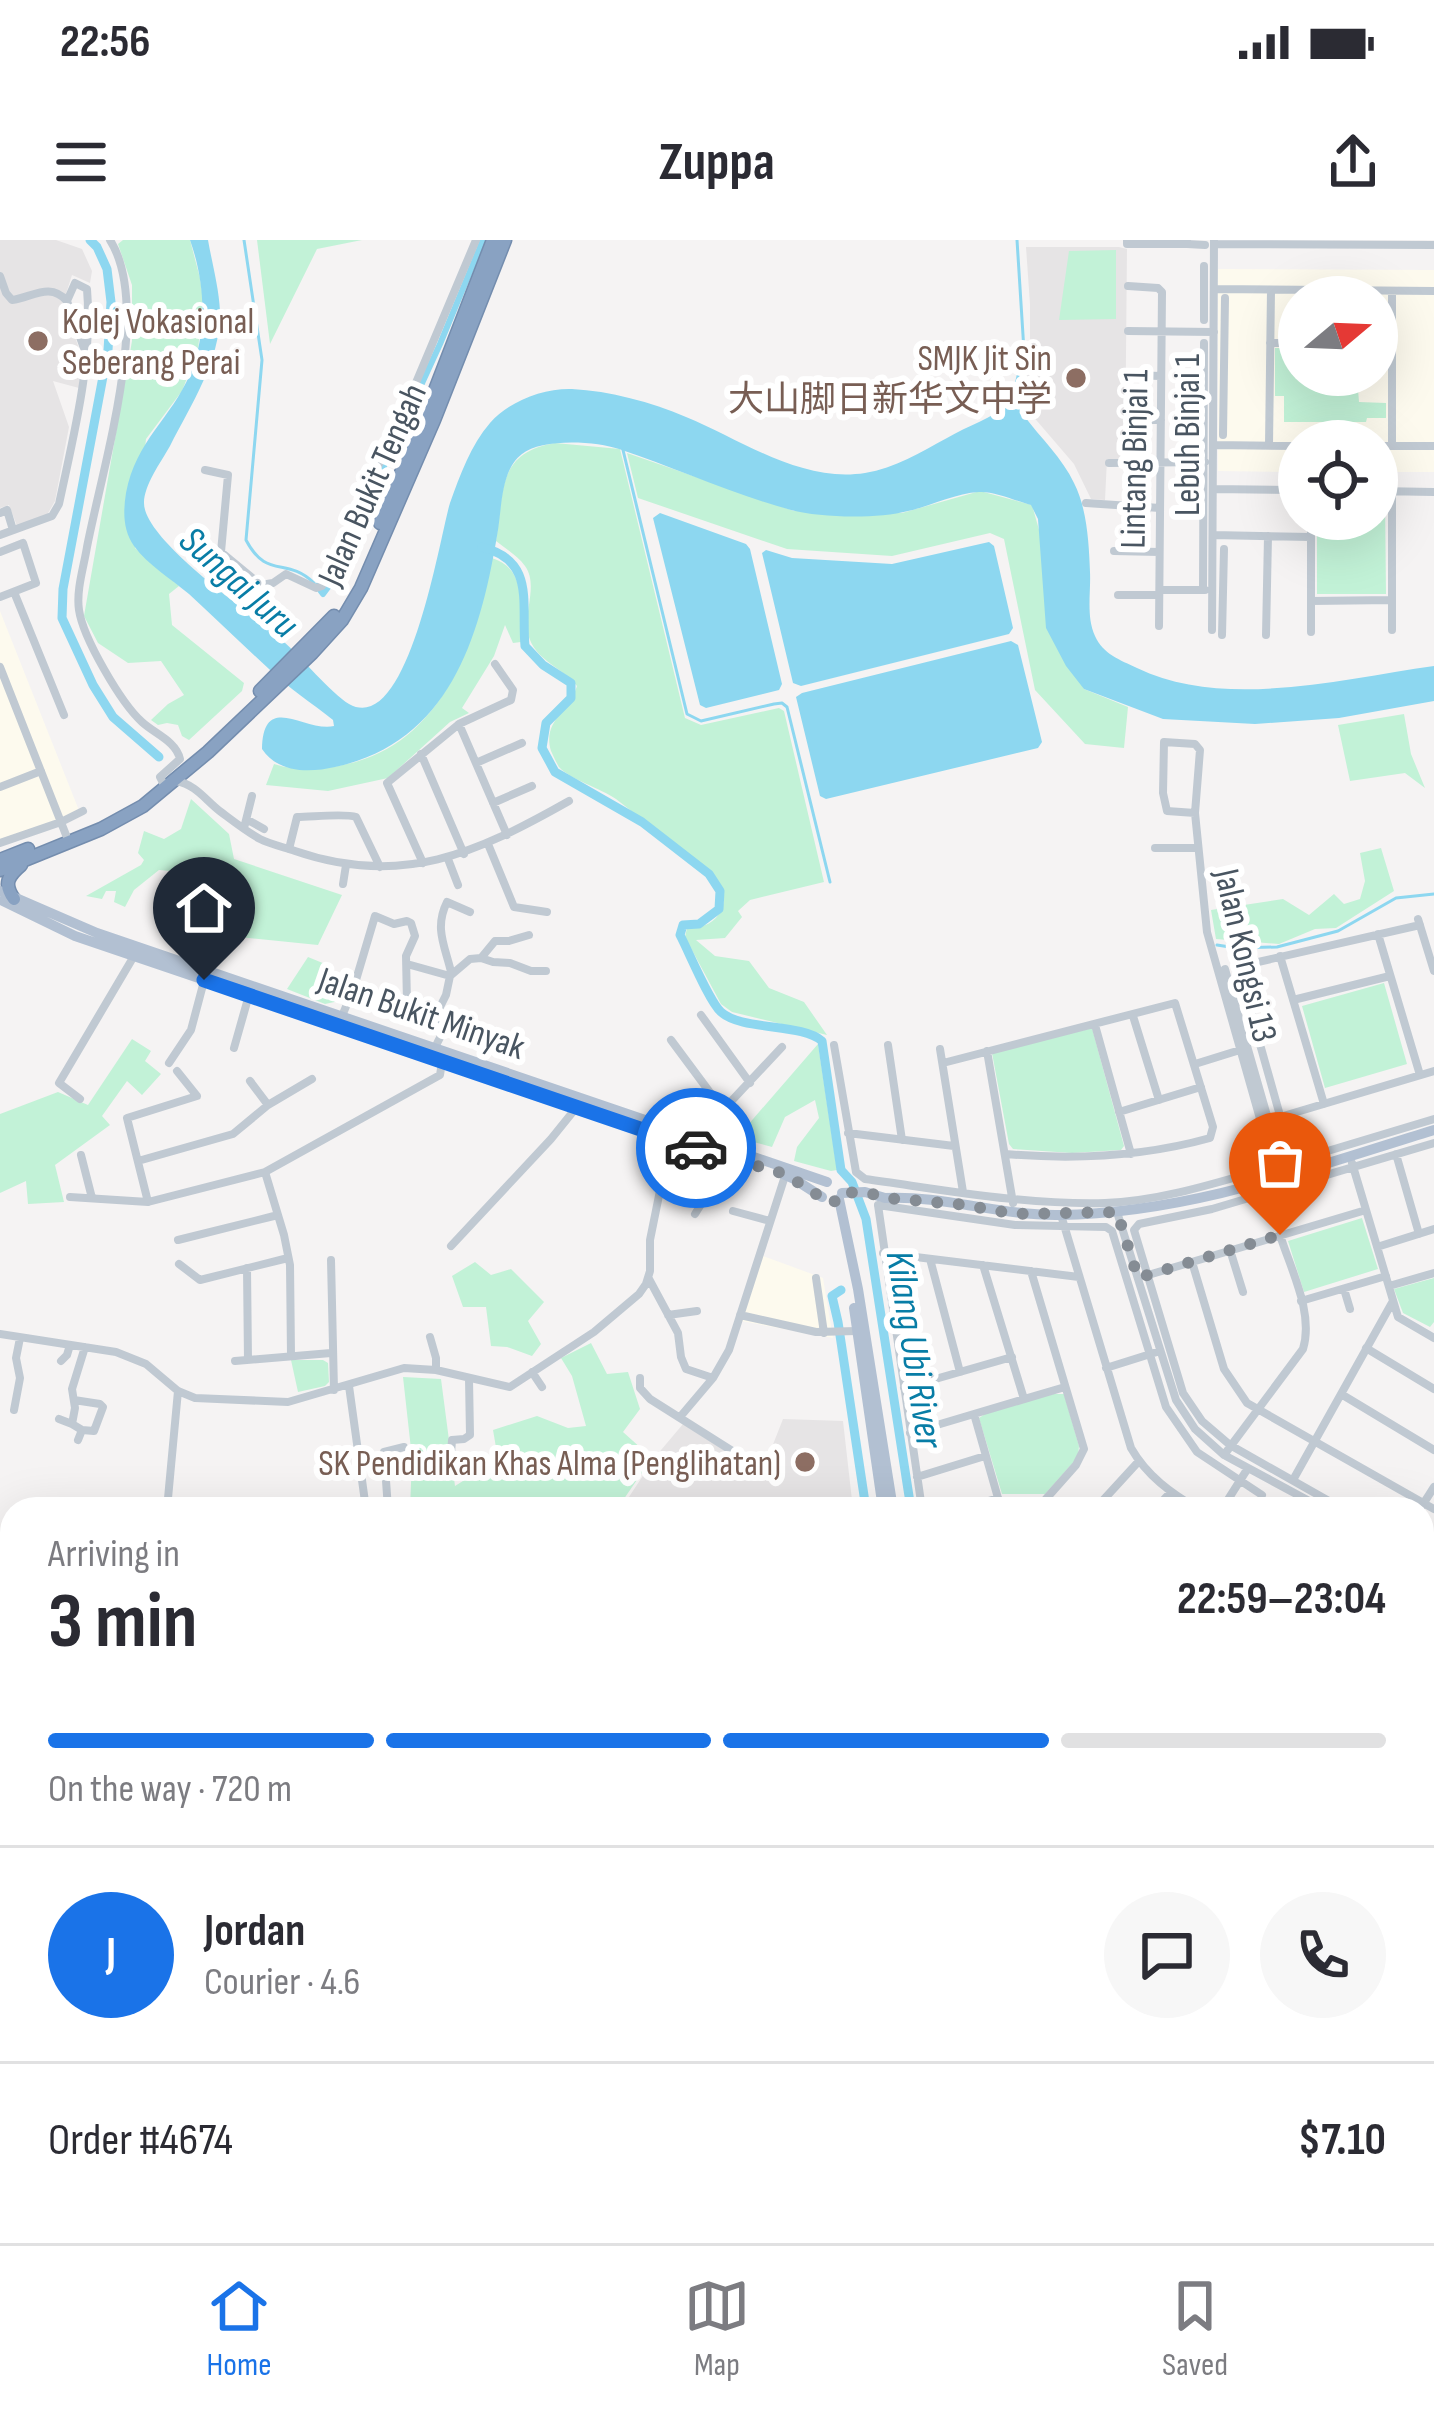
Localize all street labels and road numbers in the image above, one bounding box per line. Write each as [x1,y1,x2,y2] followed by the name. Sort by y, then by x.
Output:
[1167,354,1210,516] street label: Lebuh Binjai 1
[1112,369,1159,549] street label: Lintang Binjai 1
[309,377,437,594] street label: Jalan Bukit Tengah
[1204,864,1285,1046] street label: Jalan Kongsi 13
[311,959,530,1070] street label: Jalan Bukit Minyak

